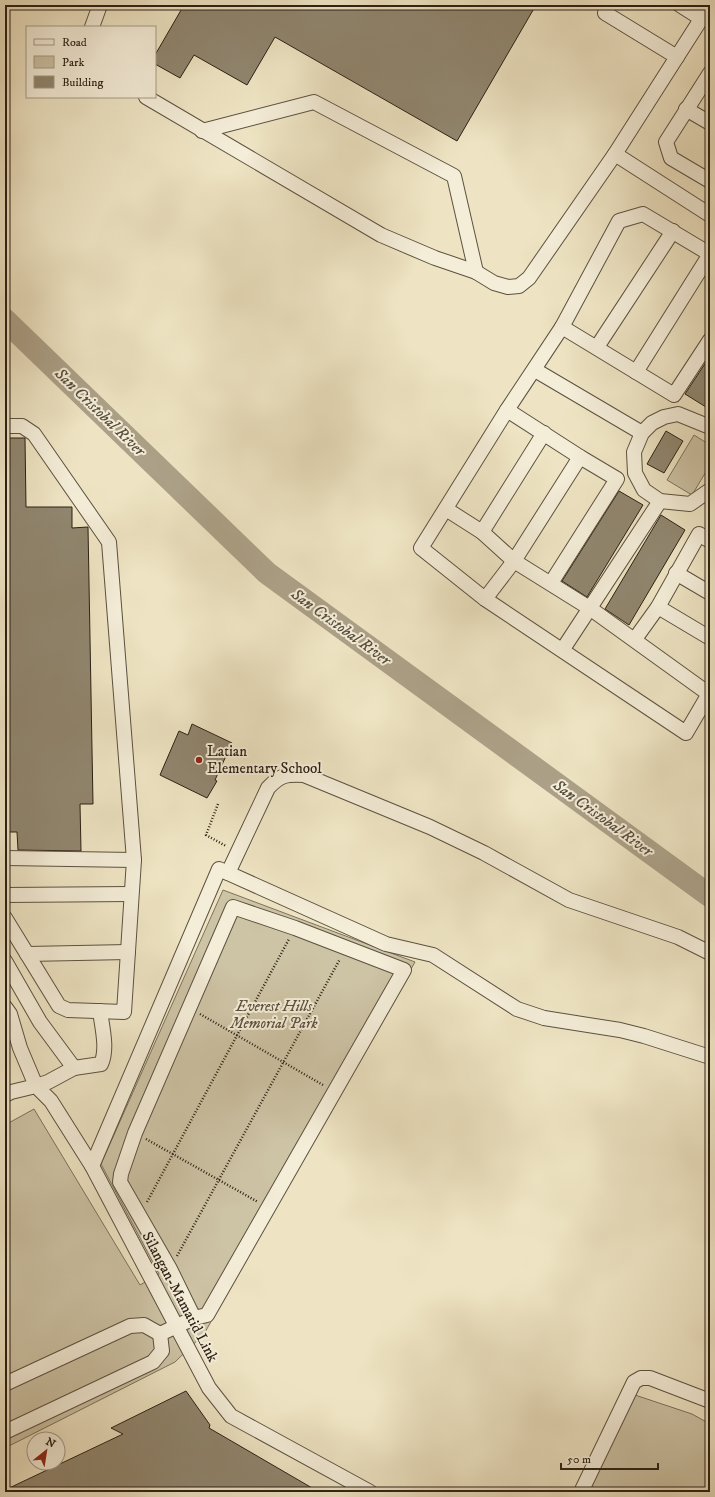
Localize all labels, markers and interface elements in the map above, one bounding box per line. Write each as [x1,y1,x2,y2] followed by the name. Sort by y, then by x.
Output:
[26,26,156,98] legend
[62,35,87,50] text: Road
[62,55,84,70] text: Park
[62,75,103,90] text: Building
[50,363,150,461] water label: San Cristobal River
[287,584,396,671] water label: San Cristobal River
[207,742,322,778] place label: Latian Elementary School
[194,755,204,765] marker: Latian Elementary School
[549,775,658,862] water label: San Cristobal River
[229,997,318,1033] park label: Everest Hills Memorial Park
[138,1228,223,1366] street label: Silangan-Mamatid Link
[26,1431,66,1471] north arrow
[43,1435,58,1452] text: N
[561,1445,658,1471] scale bar
[567,1452,591,1467] text: 50 m

